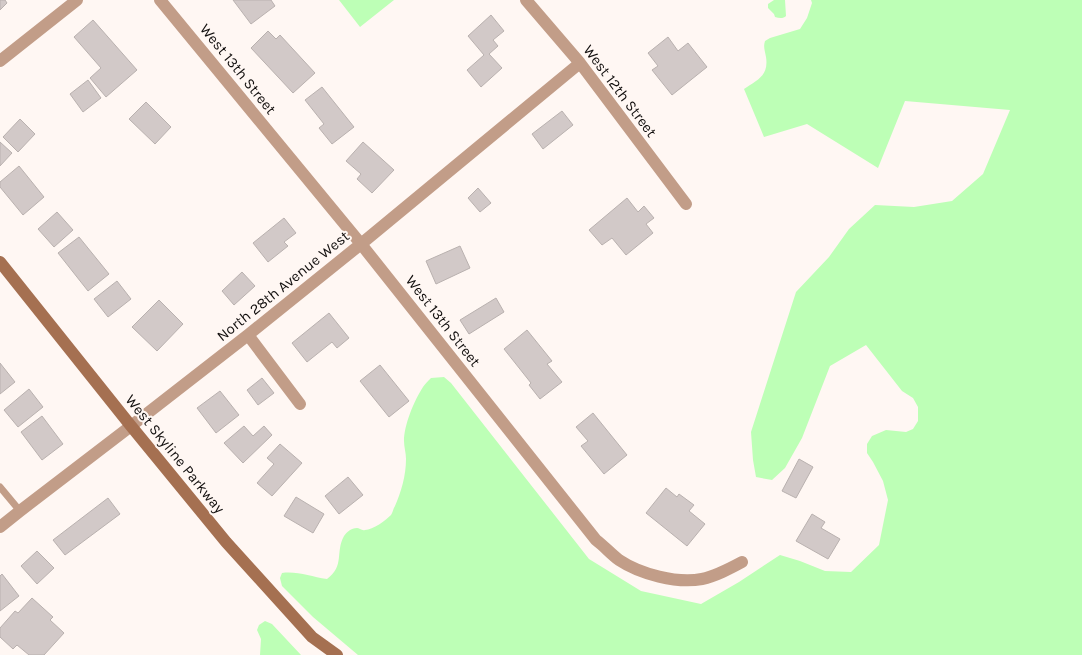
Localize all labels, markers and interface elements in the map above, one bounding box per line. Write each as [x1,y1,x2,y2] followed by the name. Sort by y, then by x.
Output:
[196,20,280,118] street label: West 13th Street
[579,41,661,141] street label: West 12th Street
[213,227,353,345] street label: North 28th Avenue West
[402,272,484,371] street label: West 13th Street
[122,391,228,517] street label: West Skyline Parkway

